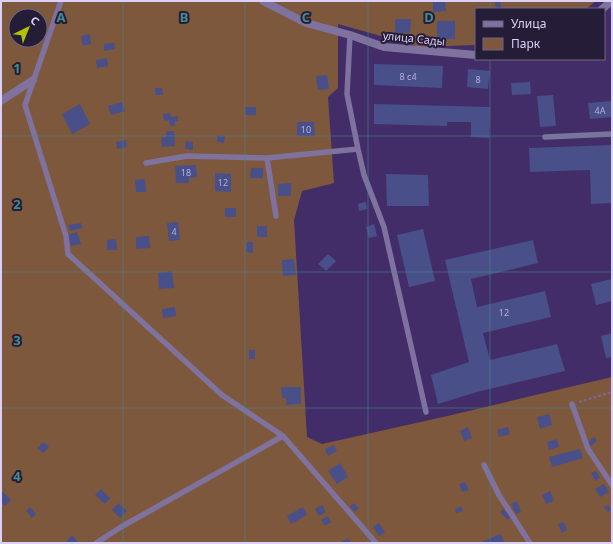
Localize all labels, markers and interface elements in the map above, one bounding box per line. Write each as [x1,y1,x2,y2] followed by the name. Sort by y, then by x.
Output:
[8,8,48,48] north arrow
[57,8,66,26] text: A
[180,8,188,26] text: B
[302,8,310,26] text: C
[424,8,434,26] text: D
[475,8,605,60] legend
[27,12,43,28] text: С
[511,15,546,32] text: Улица
[382,27,446,49] street label: улица Сады
[511,35,541,52] text: Парк
[13,59,21,77] text: 1
[399,70,417,83] house number: 8 с4
[475,73,481,86] house number: 8
[595,104,606,117] house number: 4А
[301,123,311,136] house number: 10
[181,166,191,179] house number: 18
[218,176,228,189] house number: 12
[13,195,21,213] text: 2
[171,225,177,238] house number: 4
[499,306,509,319] house number: 12
[13,331,21,349] text: 3
[13,467,21,485] text: 4

